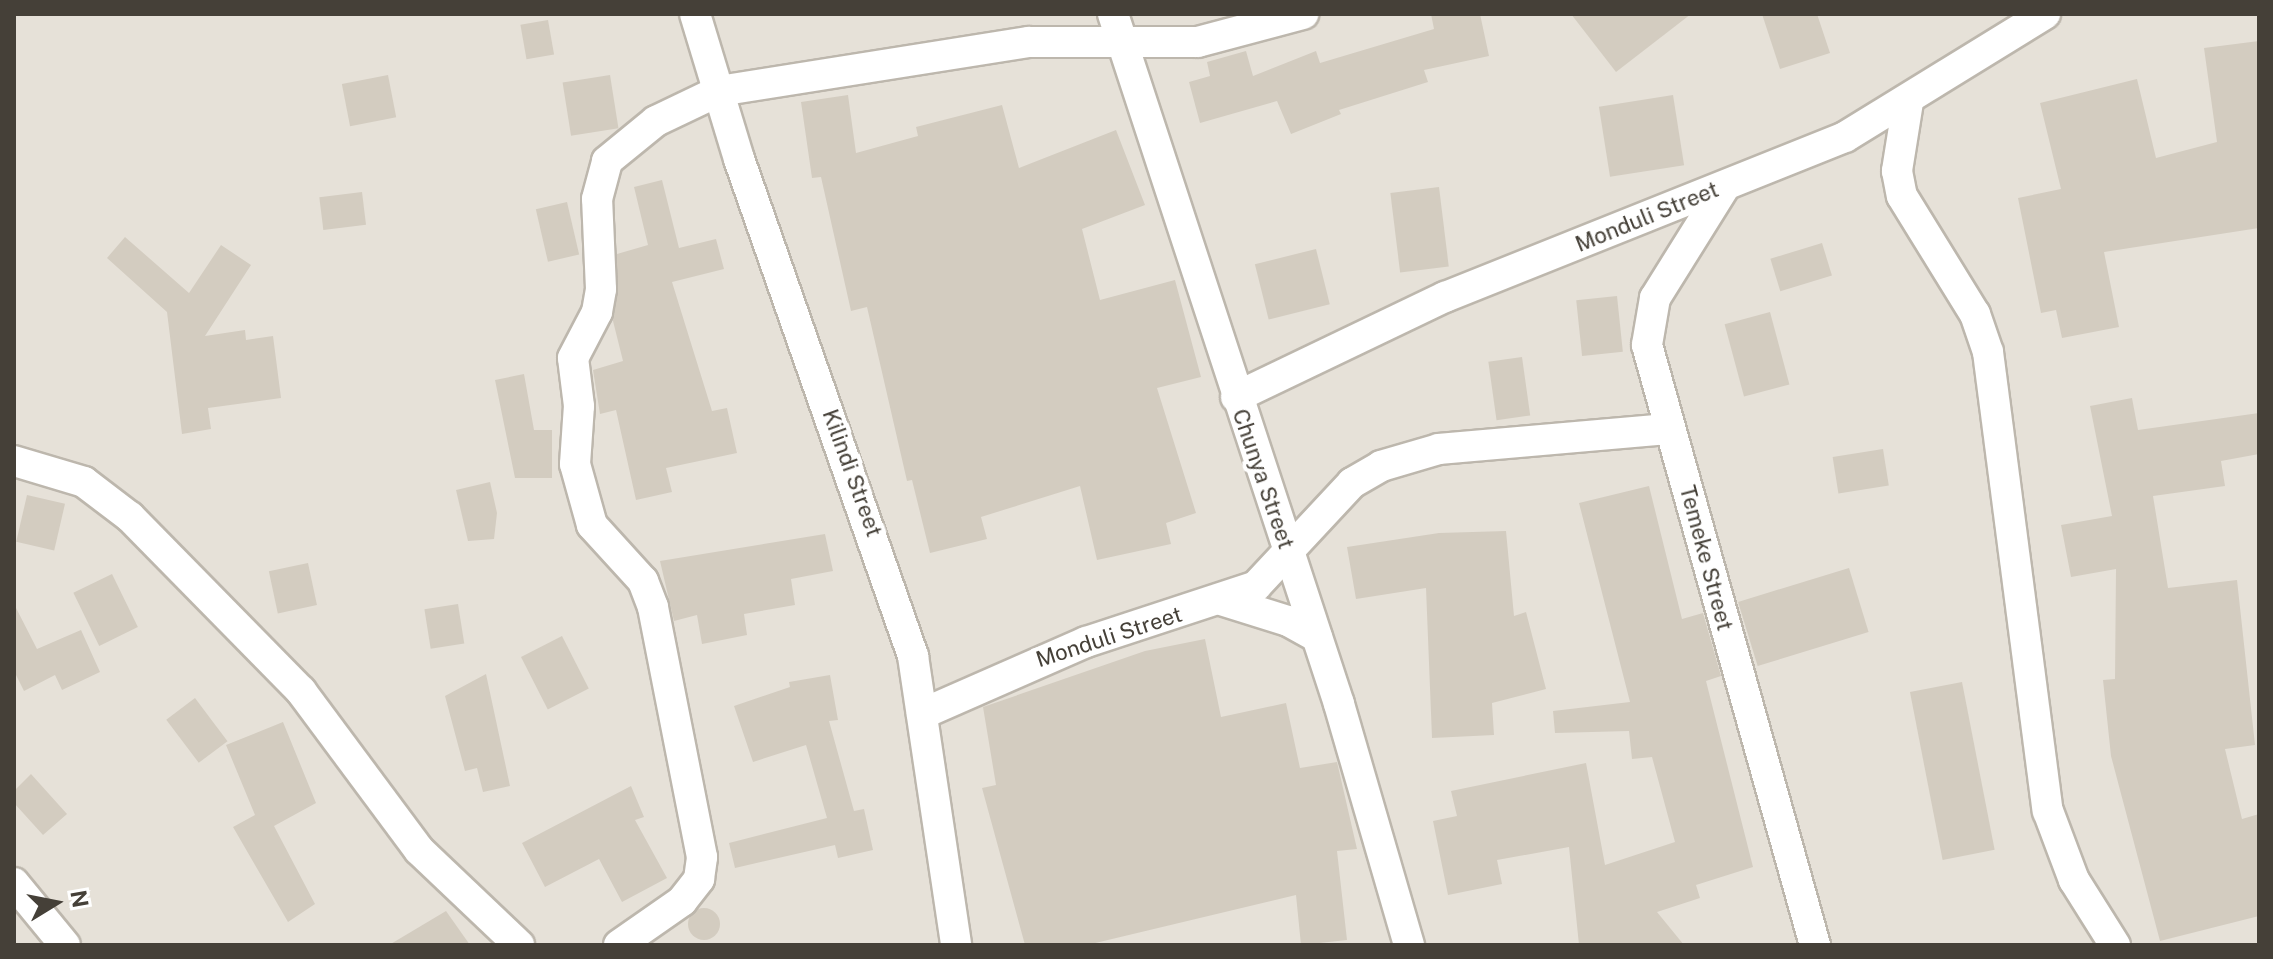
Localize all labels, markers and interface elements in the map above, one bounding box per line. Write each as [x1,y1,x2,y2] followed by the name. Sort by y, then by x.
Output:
[1572,176,1722,258] street label: Monduli Street
[817,406,887,540] street label: Kilindi Street
[1227,406,1299,552] street label: Chunya Street
[1674,482,1738,634] street label: Temeke Street
[1033,601,1185,673] street label: Monduli Street
[16,863,96,943] north arrow
[65,888,94,910] text: N

